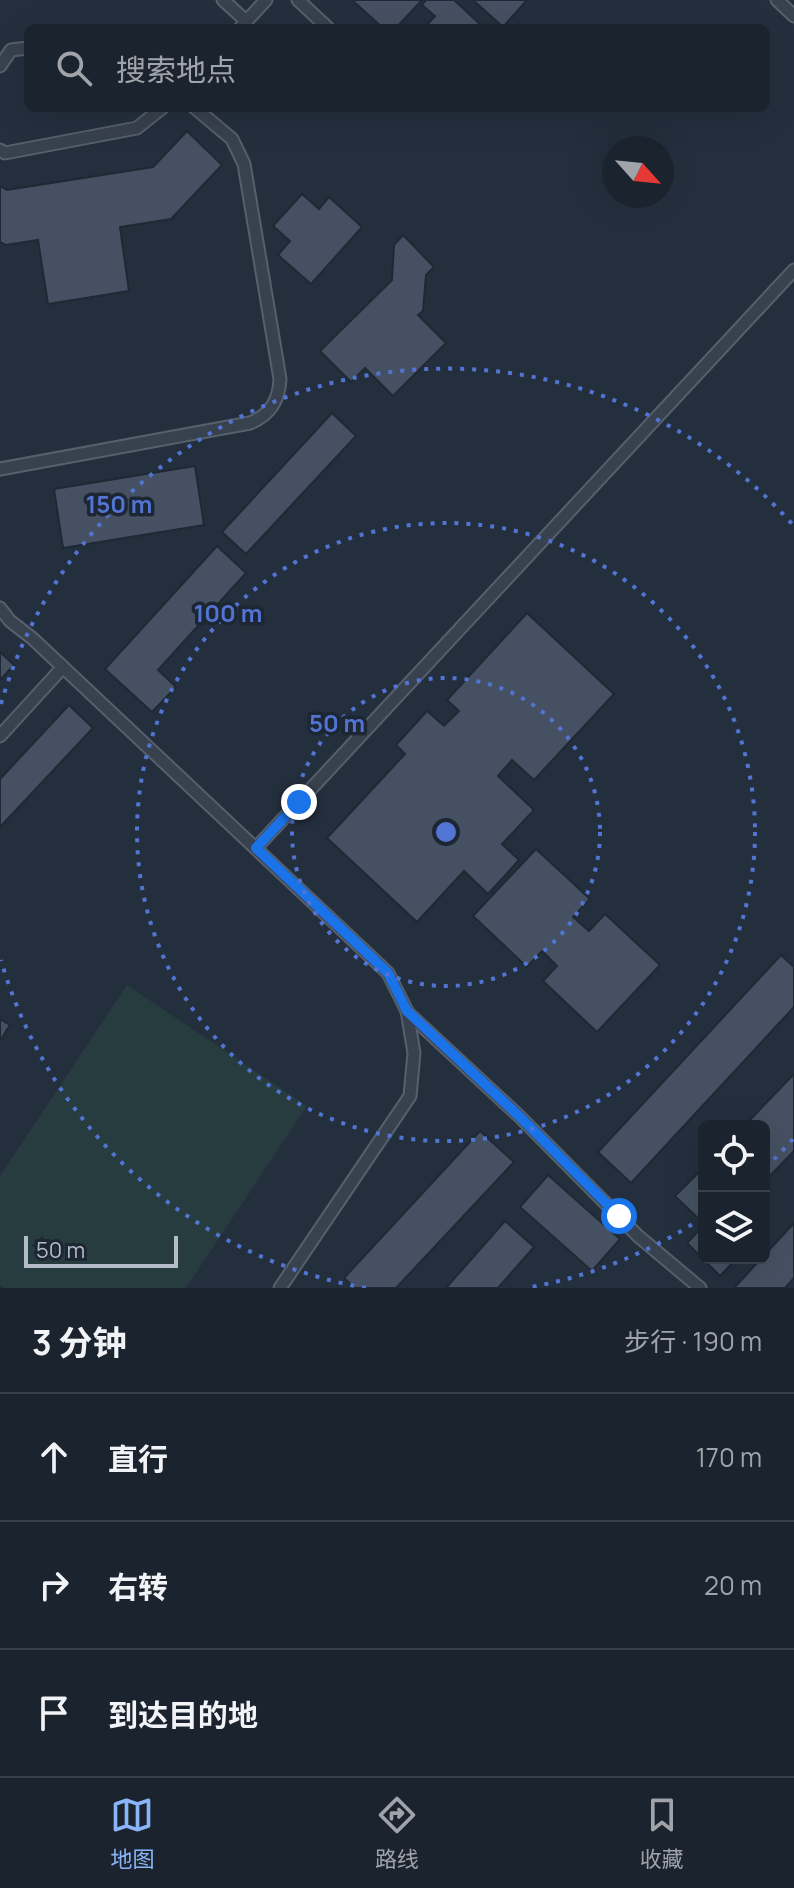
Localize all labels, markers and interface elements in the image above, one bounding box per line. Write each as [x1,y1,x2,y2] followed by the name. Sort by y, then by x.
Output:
[24,24,770,112] search box
[52,46,96,90] icon: search
[116,49,236,90] text: 搜索地点
[602,136,674,208] north arrow
[86,487,152,520] text: 150 m
[194,596,262,629] text: 100 m
[309,706,365,739] text: 50 m
[281,784,317,820] route end
[432,818,460,846] centre of rings
[698,1120,770,1264] map controls
[698,1120,770,1192] button: locate
[698,1192,770,1264] button: layers
[601,1198,637,1234] route start
[24,1232,178,1268] scale bar
[36,1235,85,1265] text: 50 m
[32,1319,127,1365] text: 3 分钟
[624,1323,762,1359] text: 步行 · 190 m
[32,1435,76,1479] icon: ahead
[108,1438,168,1479] text: 直行
[696,1439,762,1475] text: 170 m
[32,1563,76,1607] icon: right
[108,1566,168,1607] text: 右转
[704,1567,762,1603] text: 20 m
[32,1691,76,1735] icon: arrive
[108,1694,258,1735] text: 到达目的地
[110,1793,154,1874] tab: 地图
[375,1793,419,1874] tab: 路线
[640,1793,684,1874] tab: 收藏

